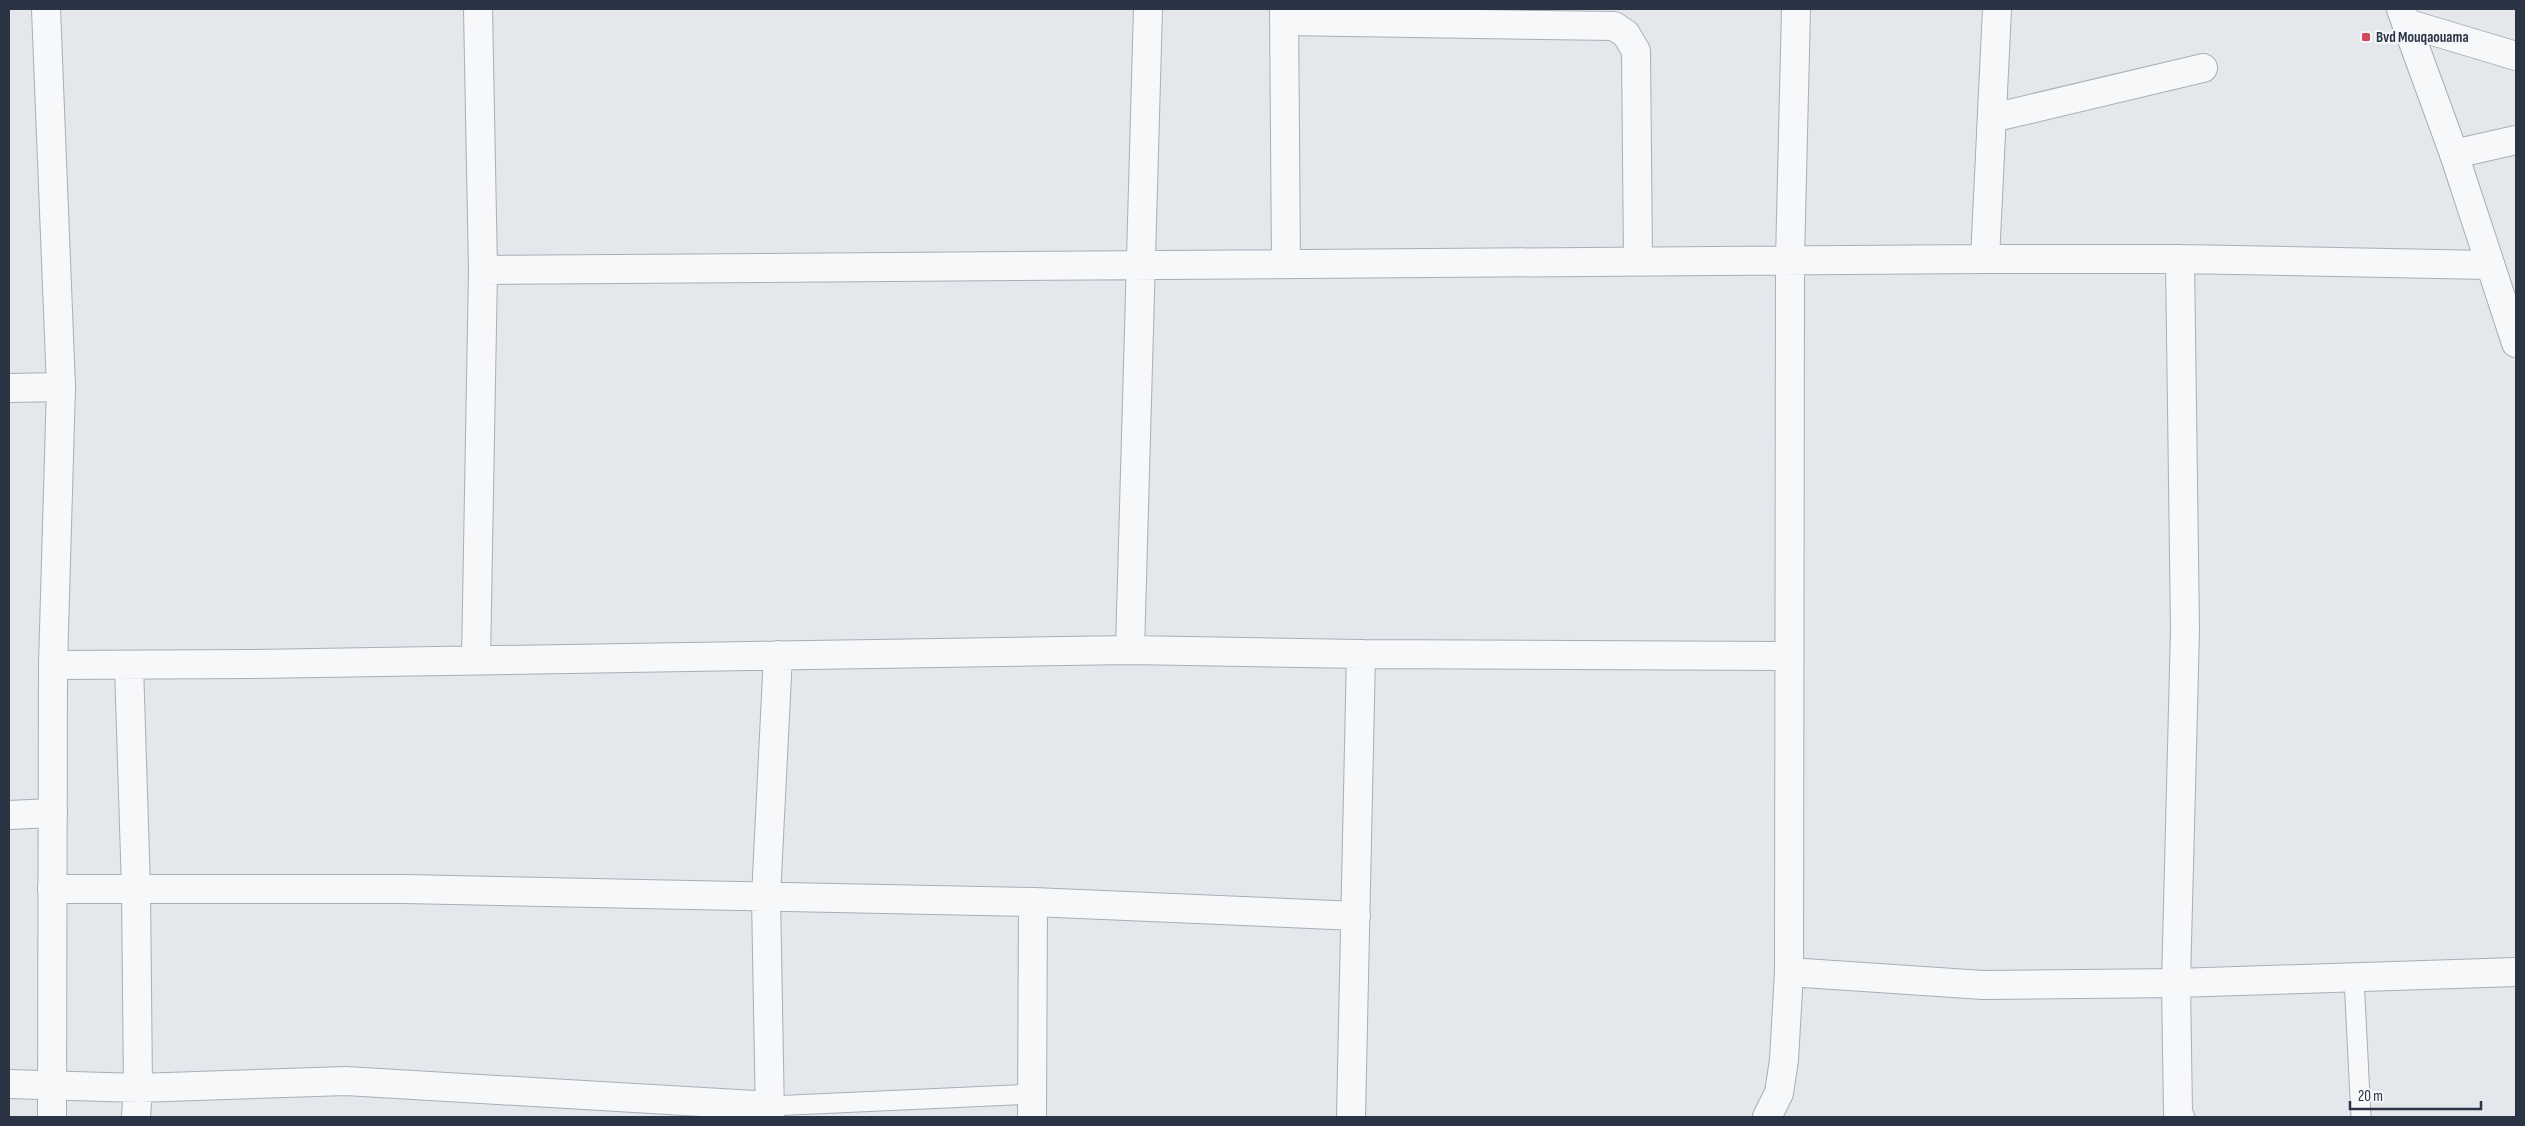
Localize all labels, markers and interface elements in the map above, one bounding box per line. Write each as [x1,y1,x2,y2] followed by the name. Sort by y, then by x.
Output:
[2376,28,2469,47] place label: Bvd Mouqaouama
[2360,31,2372,43] marker: Bvd Mouqaouama
[2350,1078,2481,1110] scale bar
[2358,1087,2383,1106] text: 20 m

